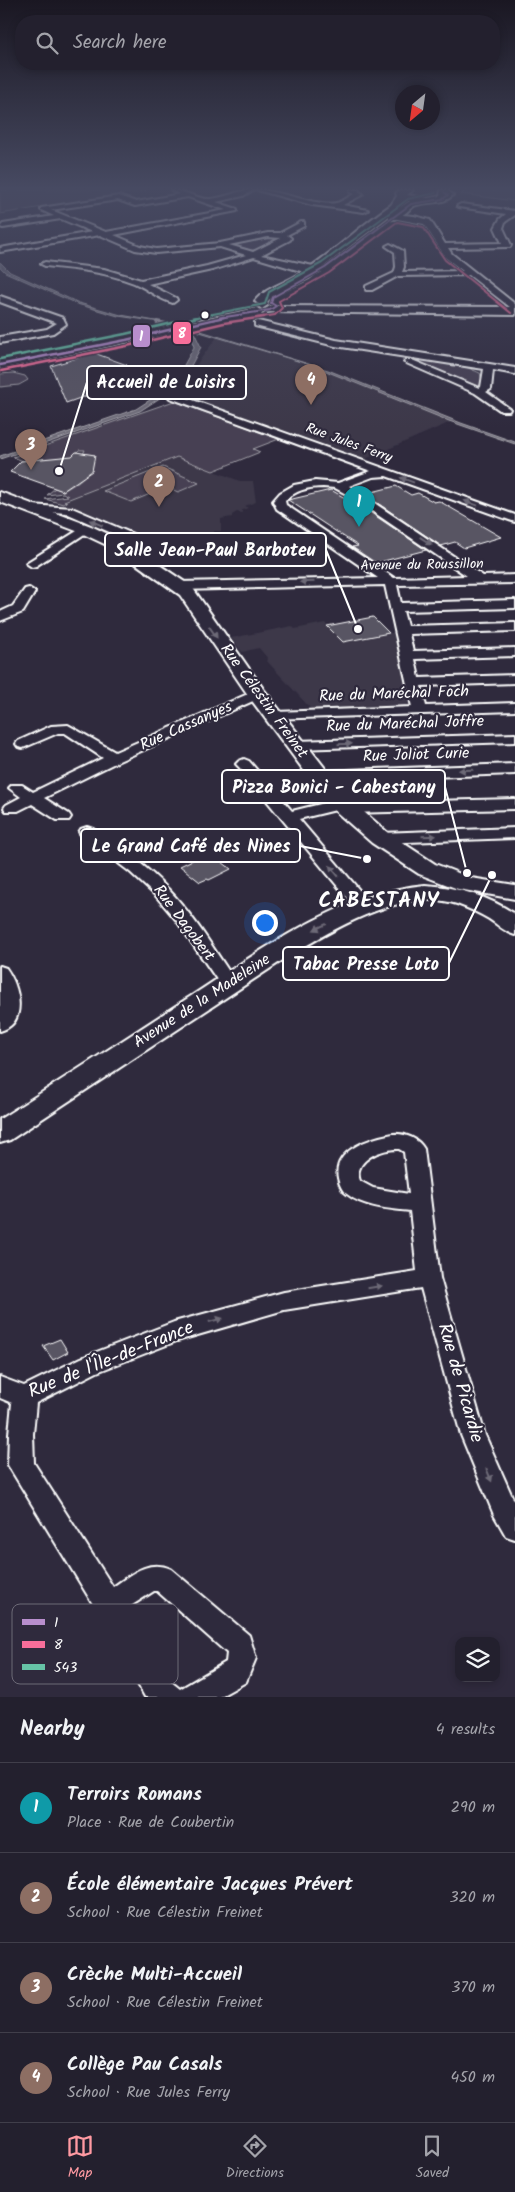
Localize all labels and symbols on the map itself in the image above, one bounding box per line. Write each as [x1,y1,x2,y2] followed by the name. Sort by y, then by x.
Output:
[395,85,440,130] north arrow
[200,310,210,320] unlabelled marker
[172,321,192,345] line badge: 8
[178,323,187,345] text: 8
[132,324,151,348] line badge: 1
[139,326,144,348] text: 1
[295,364,327,405] pin: 4
[87,366,246,399] callout: Accueil de Loisirs
[96,369,236,398] text: Accueil de Loisirs
[303,417,396,469] street label: Rue Jules Ferry
[15,429,47,470] pin: 3
[143,466,175,507] pin: 2
[399,476,414,484] one-way arrow
[343,486,375,527] pin: 1
[463,499,478,507] one-way arrow
[89,518,103,526] one-way arrow
[105,533,326,566] callout: Salle Jean-Paul Barboteu
[420,536,433,546] one-way arrow
[114,537,316,566] text: Salle Jean-Paul Barboteu
[360,553,484,577] street label: Avenue du Roussillon
[298,578,314,586] one-way arrow
[208,625,218,638] one-way arrow
[214,638,315,764] street label: Rue Célestin Freinet
[319,679,469,709] street label: Rue du Maréchal Foch
[136,694,236,758] street label: Rue Cassanyes
[326,709,484,739] street label: Rue du Maréchal Joffre
[337,739,353,747] one-way arrow
[362,741,470,769] street label: Rue Joliot Curie
[458,767,474,775] one-way arrow
[222,770,445,803] callout: Pizza Bonici - Cabestany
[232,774,436,803] text: Pizza Bonici - Cabestany
[81,829,300,862] callout: Le Grand Café des Nines
[421,832,437,840] one-way arrow
[92,833,291,862] text: Le Grand Café des Nines
[328,865,339,878] one-way arrow
[147,879,222,967] street label: Rue Dagobert
[318,885,440,918] district label: CABESTANY
[252,910,278,936] your location
[313,924,327,932] one-way arrow
[129,947,275,1055] street label: Avenue de la Madeleine
[283,947,449,980] callout: Tabac Presse Loto
[293,951,439,980] text: Tabac Presse Loto
[367,1282,383,1290] one-way arrow
[24,1313,199,1407] street label: Rue de l'Île-de-France
[209,1316,224,1324] one-way arrow
[429,1320,492,1447] street label: Rue de Picardie
[486,1468,494,1482] one-way arrow
[12,1604,178,1684] legend
[54,1612,58,1634] text: 1
[54,1634,63,1656] text: 8
[54,1657,77,1679] text: 543

